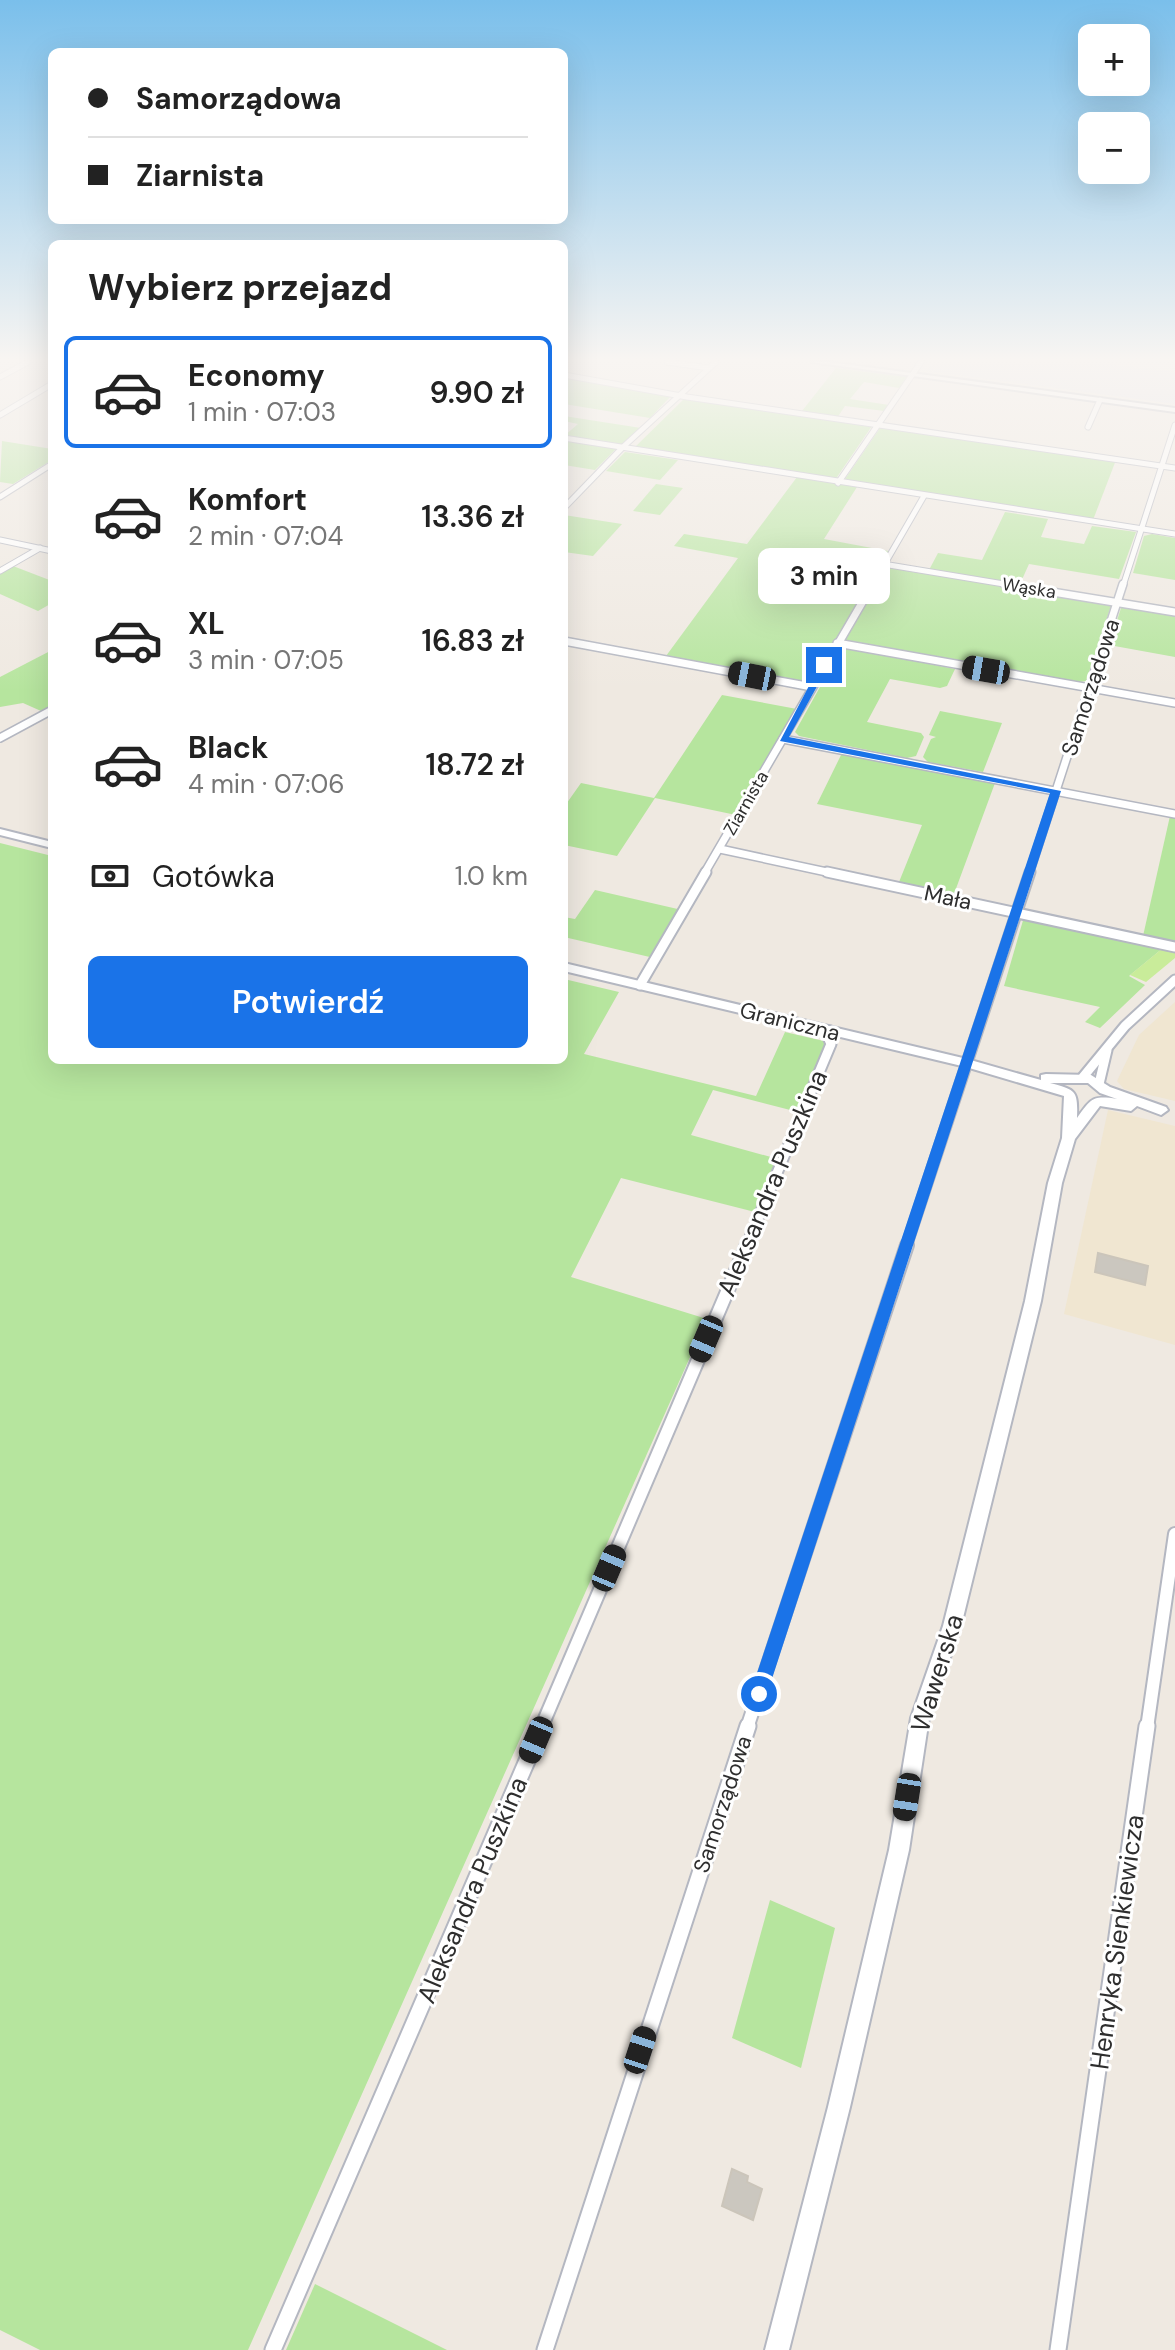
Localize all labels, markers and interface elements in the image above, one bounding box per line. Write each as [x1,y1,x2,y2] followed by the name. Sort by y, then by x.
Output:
[1078,24,1150,184] map controls
[1078,24,1150,96] button: +
[136,79,342,118] text: Samorządowa
[1078,112,1150,184] button: −
[136,156,264,195] text: Ziarnista
[88,264,392,311] text: Wybierz przejazd
[92,356,164,428] icon: car
[188,356,325,395] text: Economy
[430,373,524,412] text: 9.90 zł
[188,395,336,429] text: 1 min · 07:03
[92,480,164,552] icon: car
[188,480,307,519] text: Komfort
[421,497,524,536] text: 13.36 zł
[188,519,343,553] text: 2 min · 07:04
[758,549,890,605] callout: 3 min
[790,559,858,593] text: 3 min
[1000,572,1058,604] street label: Wąska
[92,604,164,676] icon: car
[188,604,225,643] text: XL
[1055,615,1126,759] street label: Samorządowa
[422,621,524,660] text: 16.83 zł
[188,643,344,677] text: 3 min · 07:05
[806,647,842,683] route end
[960,654,1012,686] car
[726,660,778,692] car
[92,728,164,800] icon: car
[188,728,268,767] text: Black
[425,745,524,784] text: 18.72 zł
[718,766,774,840] street label: Ziarnista
[188,767,345,801] text: 4 min · 07:06
[88,854,132,898] icon: cash
[152,857,275,896] text: Gotówka
[455,859,528,893] text: 1.0 km
[921,878,974,917] street label: Mała
[88,956,528,1048] button: Potwierdź
[737,995,843,1048] street label: Graniczna
[709,1065,835,1301] street label: Aleksandra Puszkina
[686,1312,726,1366] car
[589,1541,629,1595] car
[903,1610,971,1736] street label: Wawerska
[741,1676,777,1712] route start
[516,1713,556,1767] car
[687,1732,758,1876] street label: Samorządowa
[891,1771,923,1823] car
[409,1772,535,2008] street label: Aleksandra Puszkina
[1082,1812,1152,2072] street label: Henryka Sienkiewicza
[621,2023,659,2077] car

